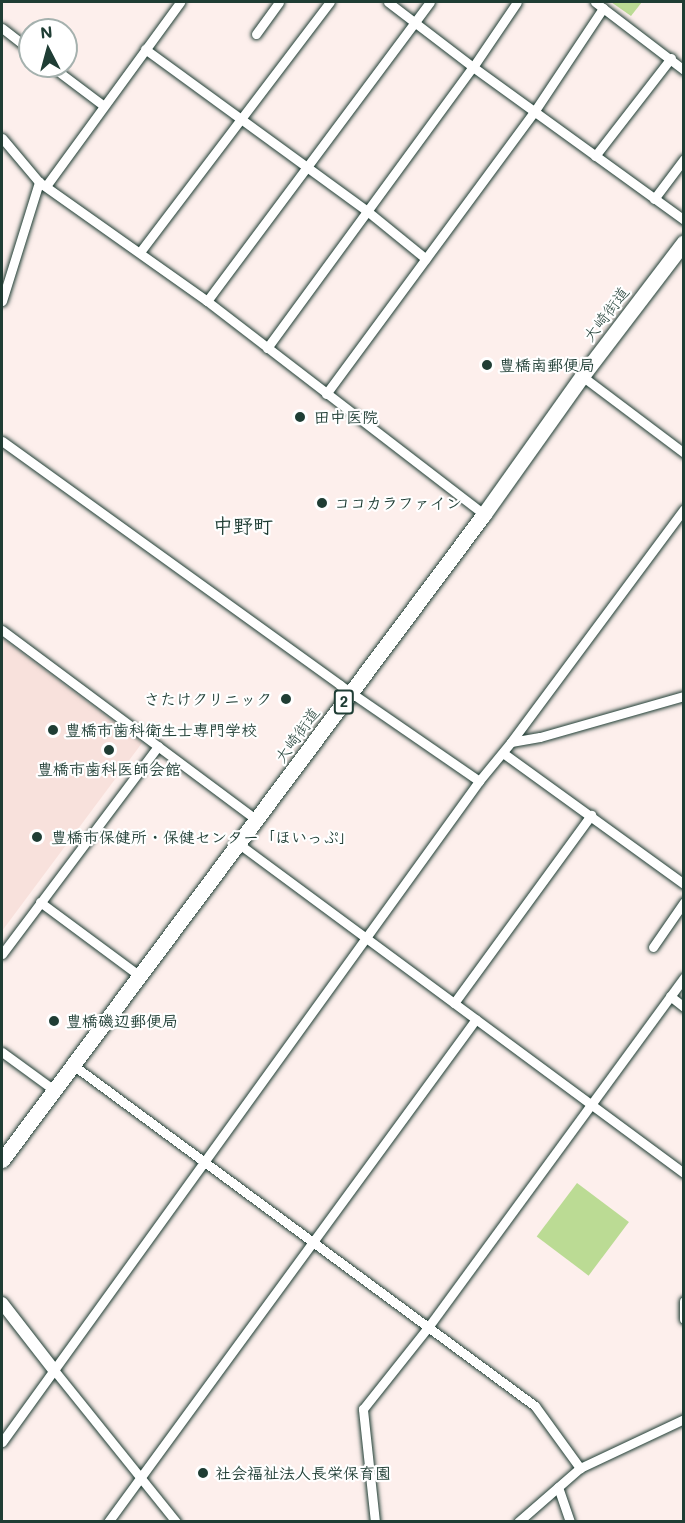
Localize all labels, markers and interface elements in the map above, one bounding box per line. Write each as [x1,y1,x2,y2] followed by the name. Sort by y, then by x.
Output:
[18,18,78,78] north arrow
[39,21,53,43] text: N
[579,283,633,345] street label: 大崎街道
[499,355,595,375] place label: 豊橋南郵便局
[480,358,494,372] marker: 豊橋南郵便局
[314,407,378,427] place label: 田中医院
[291,408,309,426] marker: 田中医院
[334,493,462,513] place label: ココカラファイン
[315,496,329,510] marker: ココカラファイン
[213,513,273,537] district label: 中野町
[144,689,272,709] place label: さたけクリニック
[277,690,295,708] marker: さたけクリニック
[334,690,354,714] road number: 2
[270,703,324,767] street label: 大崎街道
[65,720,257,740] place label: 豊橋市歯科衛生士専門学校
[46,723,60,737] marker: 豊橋市歯科衛生士専門学校
[102,743,116,757] marker: 豊橋市歯科医師会館
[37,759,181,779] place label: 豊橋市歯科医師会館
[51,827,355,847] place label: 豊橋市保健所・保健センター「ほいっぷ」
[28,828,46,846] marker: 豊橋市保健所・保健センター「ほいっぷ」
[66,1011,178,1031] place label: 豊橋磯辺郵便局
[47,1014,61,1028] marker: 豊橋磯辺郵便局
[215,1463,391,1483] place label: 社会福祉法人長栄保育園
[196,1466,210,1480] marker: 社会福祉法人長栄保育園

